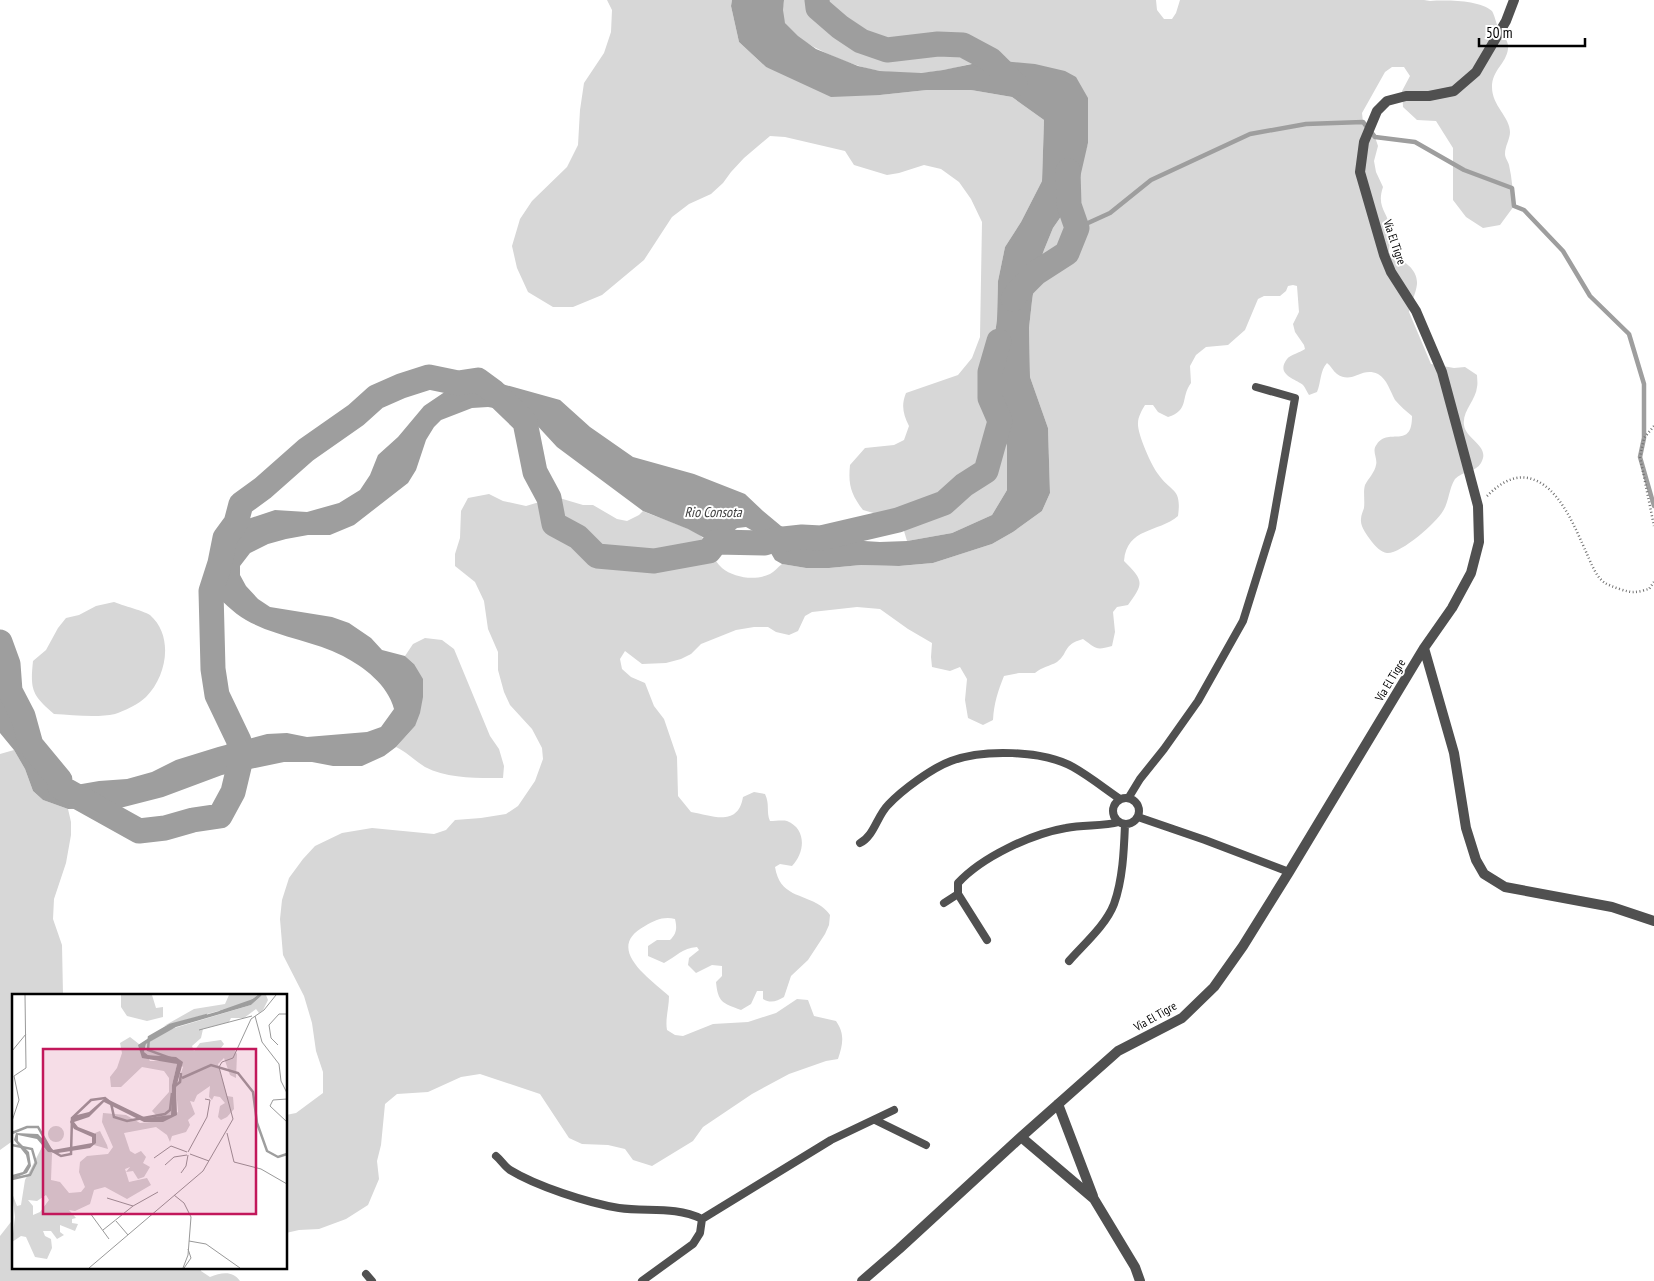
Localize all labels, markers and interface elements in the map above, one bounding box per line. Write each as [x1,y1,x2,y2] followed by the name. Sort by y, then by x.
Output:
[1479,15,1585,47] scale bar
[1486,23,1512,42] text: 50 m
[1380,217,1410,267] street label: Vía El Tigre
[684,503,743,521] water label: Rio Consota
[1371,656,1408,705] street label: Vía El Tigre
[12,994,288,1268] inset map
[1130,998,1179,1035] street label: Vía El Tigre

